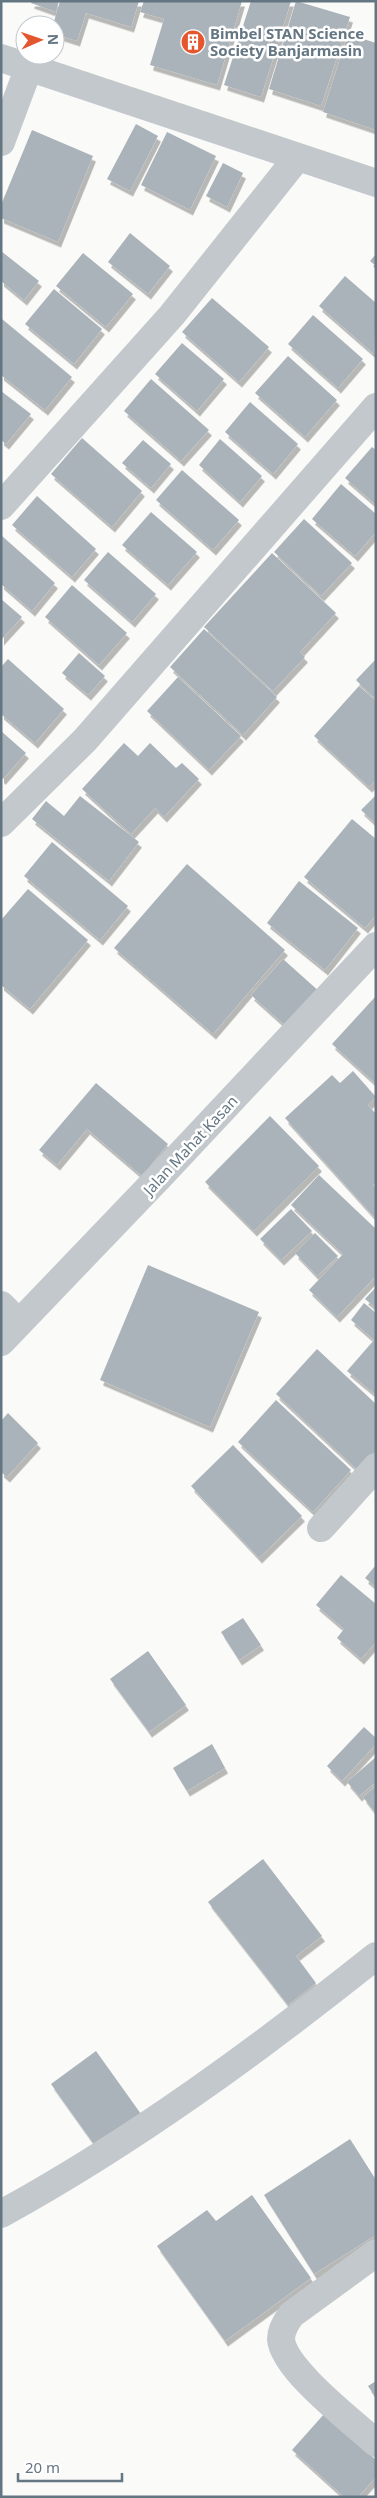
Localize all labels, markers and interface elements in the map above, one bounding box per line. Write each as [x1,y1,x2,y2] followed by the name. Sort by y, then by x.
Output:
[15,15,65,65] north arrow
[210,23,364,60] place label: Bimbel STAN Science Society Banjarmasin
[180,29,206,55] building icon: Bimbel STAN Science Society Banjarmasin
[44,34,63,46] text: N
[137,1091,241,1201] street label: Jalan Mahat Kasan
[18,2450,121,2482] scale bar
[25,2457,60,2477] text: 20 m

